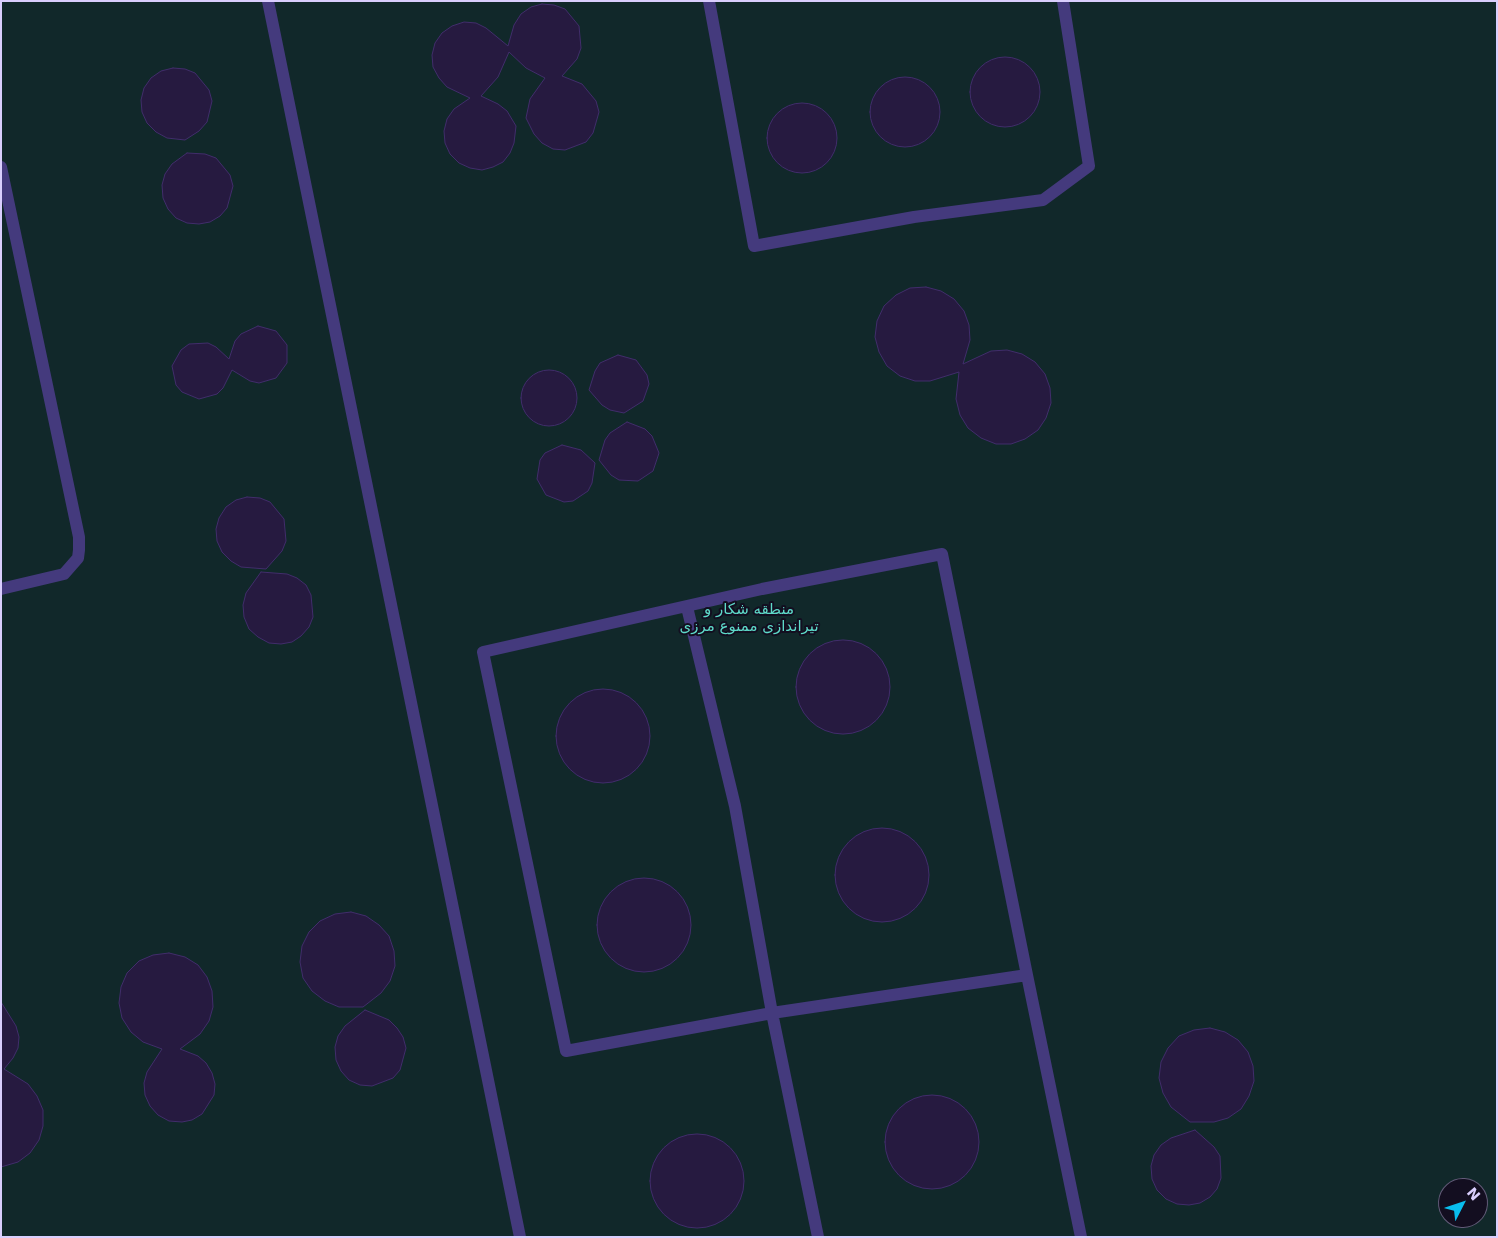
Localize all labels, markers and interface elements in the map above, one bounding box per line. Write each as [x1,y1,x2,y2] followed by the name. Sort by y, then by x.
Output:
[679,601,819,636] park label: منطقه شکار و تیراندازی ممنوع مرزی
[1438,1178,1488,1228] north arrow
[1464,1184,1483,1203] text: N

